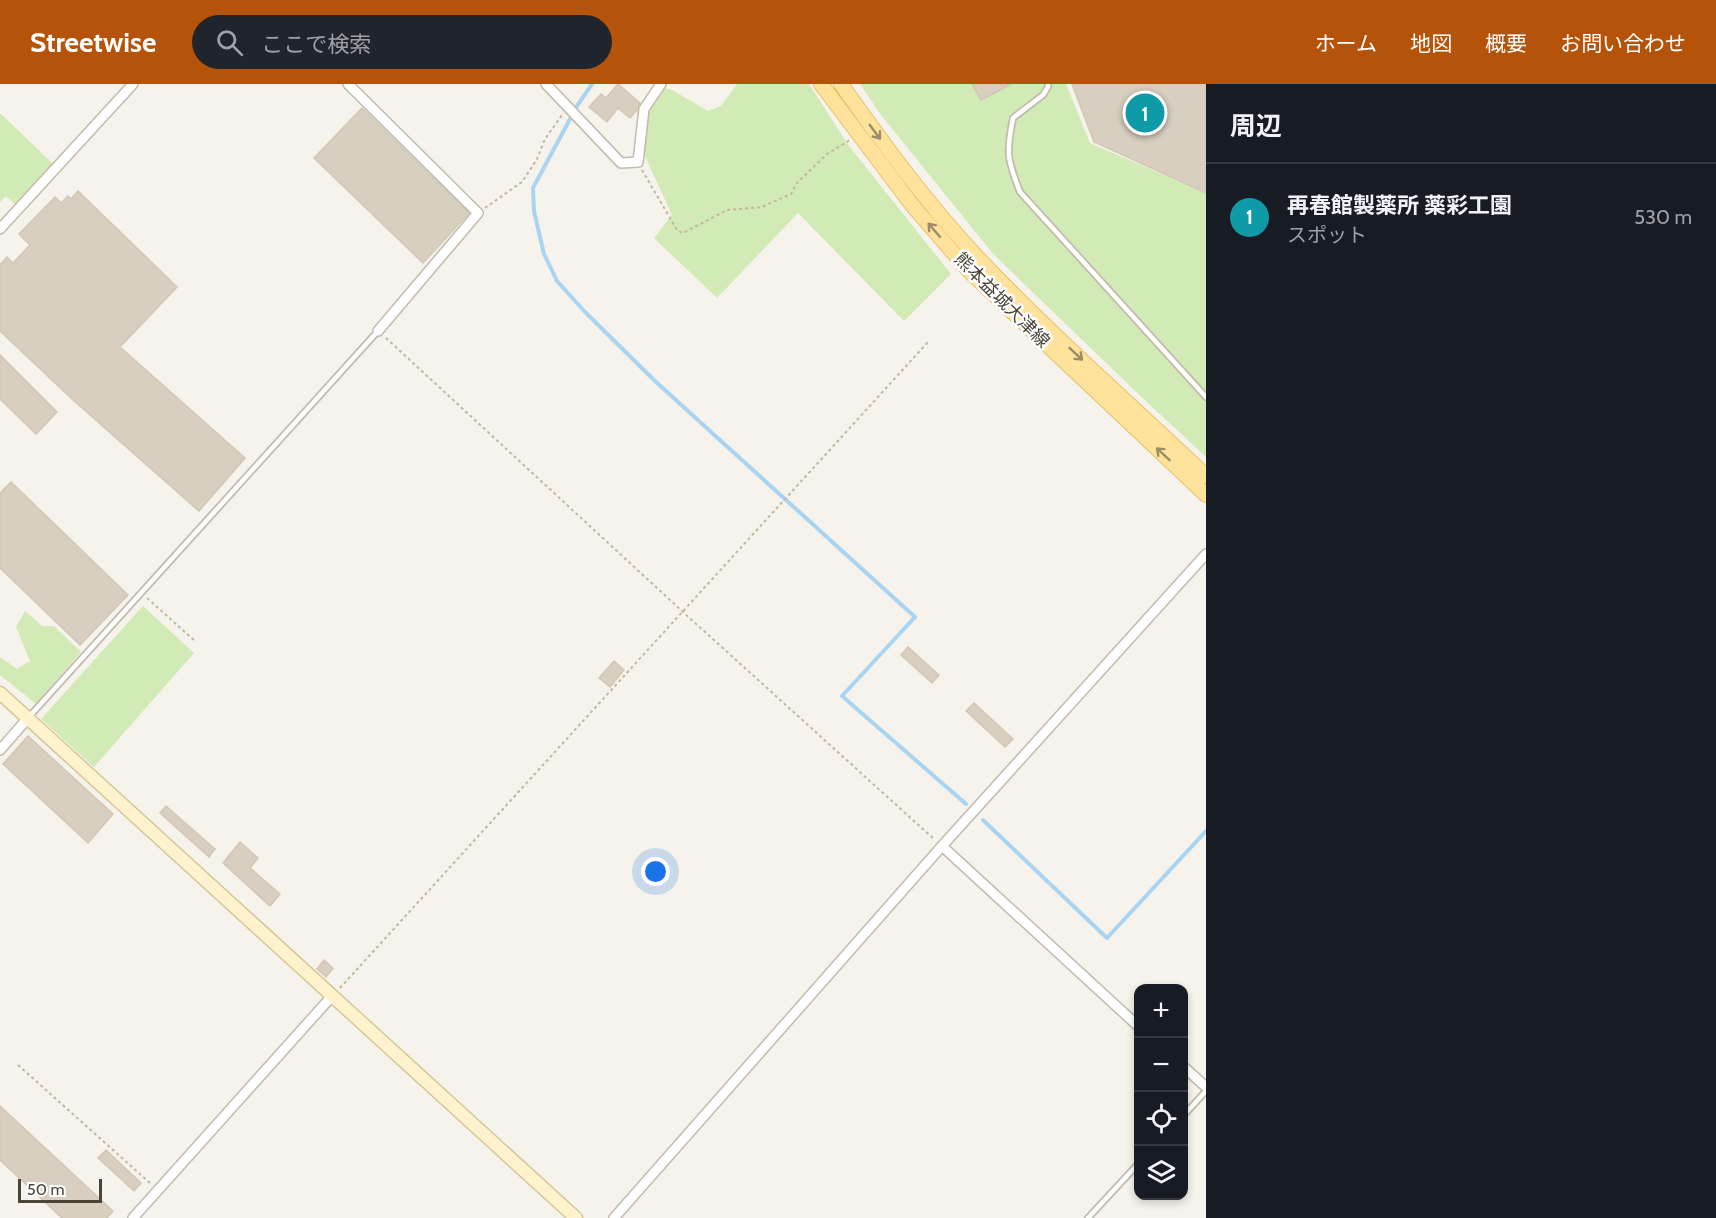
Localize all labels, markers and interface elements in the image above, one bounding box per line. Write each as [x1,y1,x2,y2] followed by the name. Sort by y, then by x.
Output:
[192,15,612,69] search box
[30,25,156,59] text: Streetwise
[213,26,246,59] icon: search
[261,31,371,58] text: ここで検索
[1315,31,1377,56] text: ホーム
[1410,31,1452,56] text: 地図
[1485,31,1527,56] text: 概要
[1560,31,1686,56] text: お問い合わせ
[1126,90,1164,135] pin: 1
[1230,110,1282,142] text: 周辺
[868,124,881,140] one-way arrow
[1287,192,1512,219] text: 再春館製薬所 薬彩工園
[1246,205,1253,229] text: 1
[1634,205,1692,229] text: 530 m
[927,223,941,238] one-way arrow
[1287,223,1367,247] text: スポット
[950,248,1054,352] street label: 熊本益城大津線
[1068,347,1083,361] one-way arrow
[1156,447,1171,462] one-way arrow
[641,857,670,886] your location
[1134,984,1188,1200] map controls
[1134,984,1188,1038] button: +
[1134,1038,1188,1092] button: −
[1134,1092,1188,1146] button: locate
[1134,1146,1188,1200] button: layers
[18,1176,102,1204] scale bar
[27,1180,64,1199] text: 50 m

